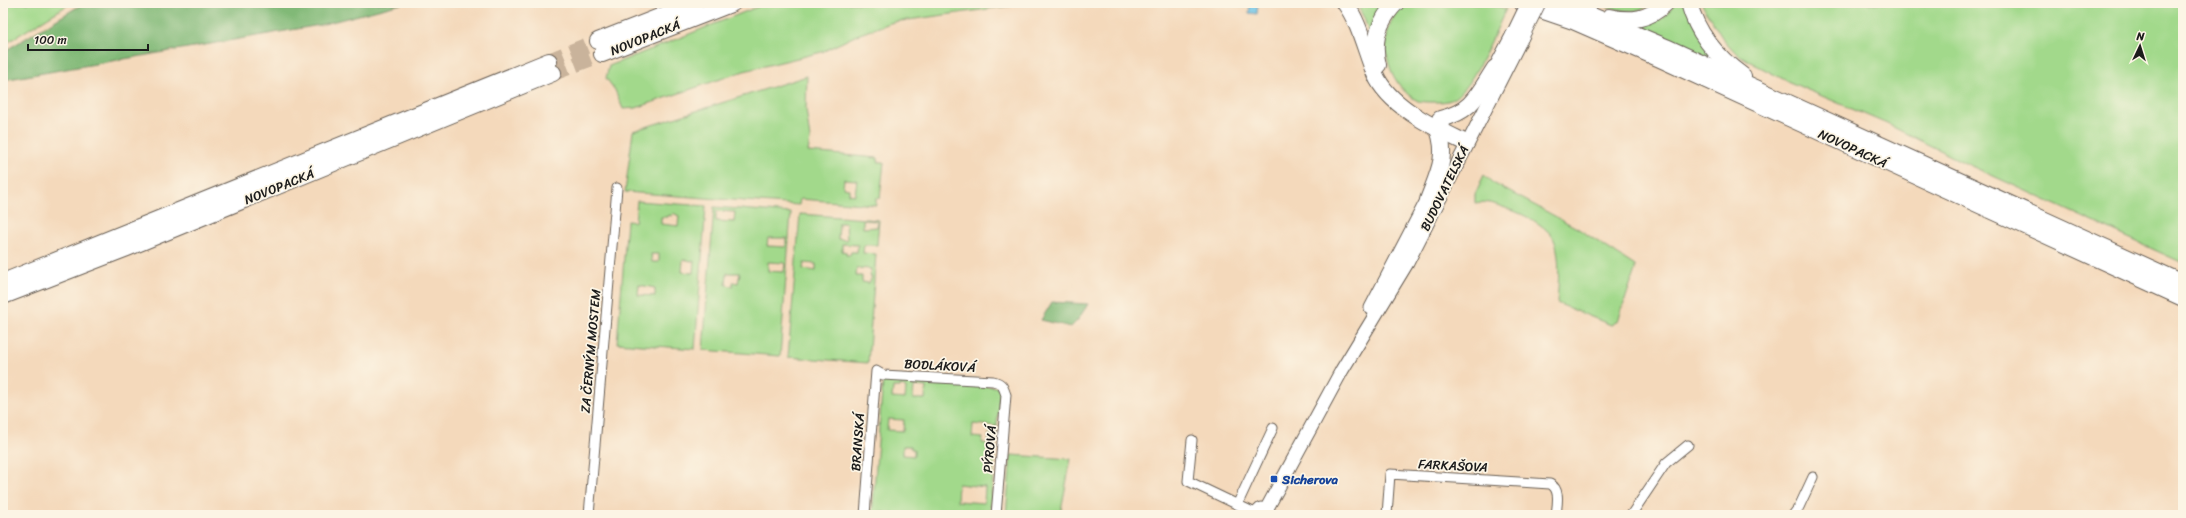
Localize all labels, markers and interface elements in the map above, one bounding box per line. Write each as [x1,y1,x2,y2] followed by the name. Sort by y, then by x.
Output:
[607,12,685,62] street label: NOVOPACKÁ
[28,26,148,52] scale bar
[2120,26,2160,66] north arrow
[2135,27,2146,46] text: N
[34,29,67,51] text: 100 m
[1814,122,1893,175] street label: NOVOPACKÁ
[1414,140,1476,235] street label: BUDOVATELSKÁ
[241,161,319,211] street label: NOVOPACKÁ
[574,288,607,414] street label: ZA ČERNÝM MOSTEM
[904,352,978,379] street label: BODLÁKOVÁ
[844,411,871,472] street label: BRANSKÁ
[976,423,1003,474] street label: PÝROVÁ
[1418,452,1488,479] street label: FARKAŠOVA
[1281,468,1339,491] place label: Sicherova
[1269,474,1279,484] marker: Sicherova

